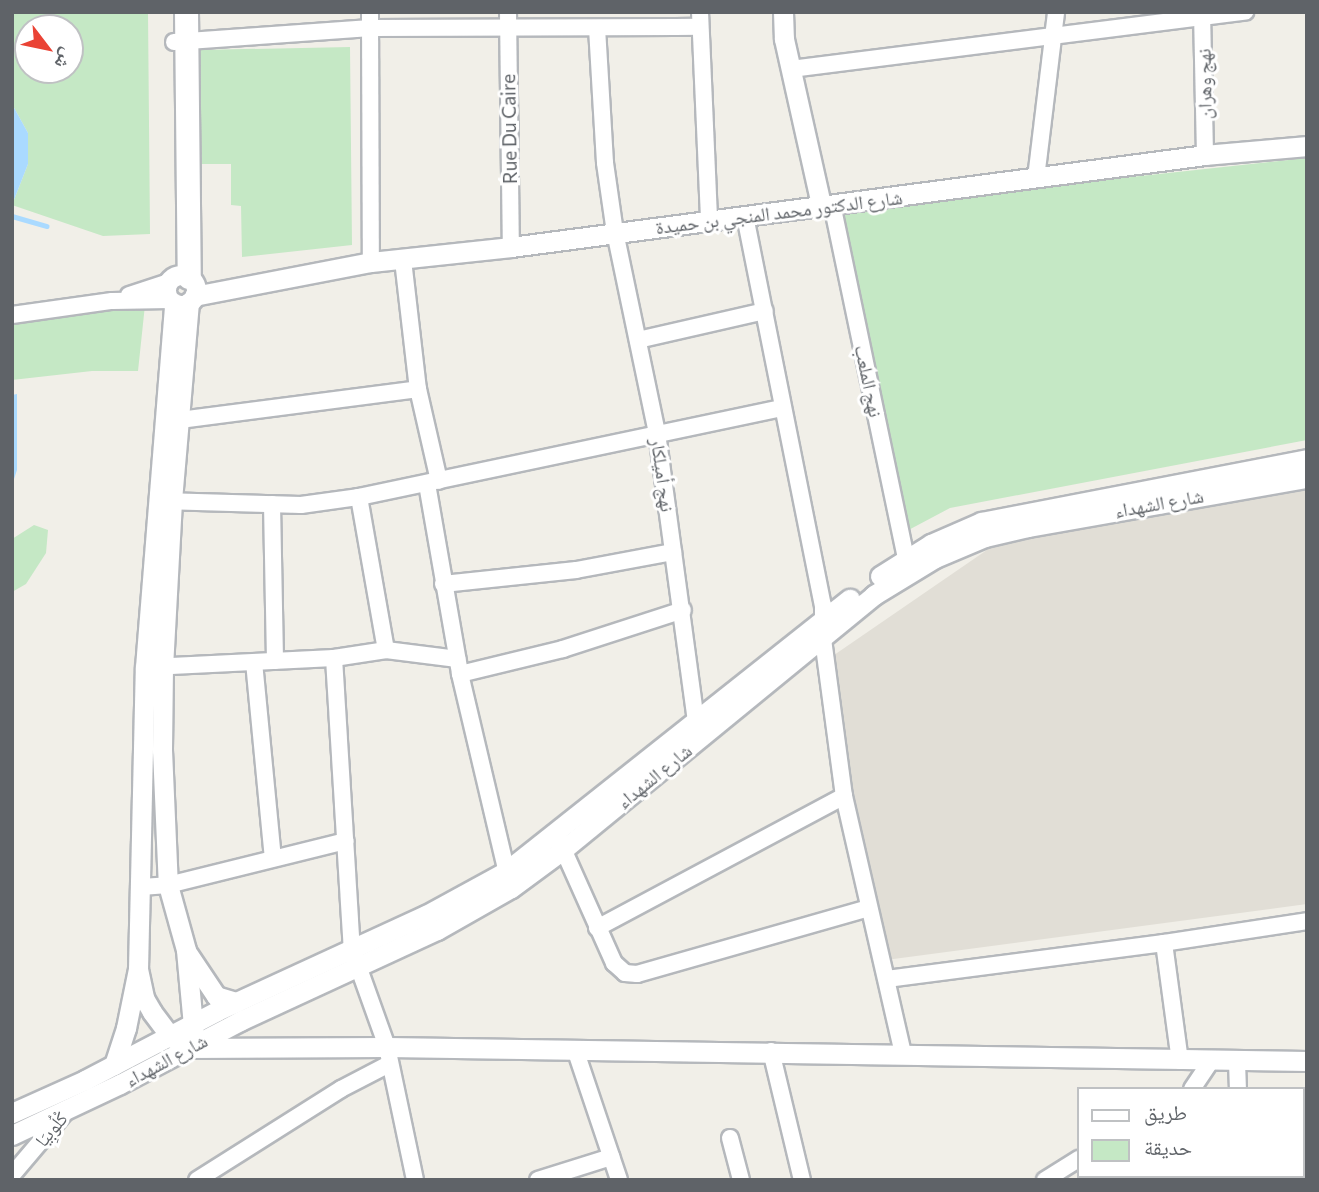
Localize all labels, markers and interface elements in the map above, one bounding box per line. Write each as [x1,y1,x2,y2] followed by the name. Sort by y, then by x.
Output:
[14,14,84,84] north arrow
[50,45,81,74] text: ش
[1192,48,1216,120] street label: نهج وهران
[497,74,521,184] street label: Rue Du Caire
[654,186,904,238] street label: شارع الدكتور محمد المنجي بن حميدة
[850,343,888,419] street label: نهج الملعب
[647,437,679,513] street label: نهج أميلكار
[1113,484,1205,522] street label: شارع الشهداء
[612,739,696,813] street label: شارع الشهداء
[121,1029,211,1091] street label: شارع الشهداء
[1078,1087,1305,1178] legend
[1144,1099,1187,1124] text: طريق
[30,1107,72,1151] street label: كْلُوبِيَا
[1144,1134,1192,1159] text: حديقة

